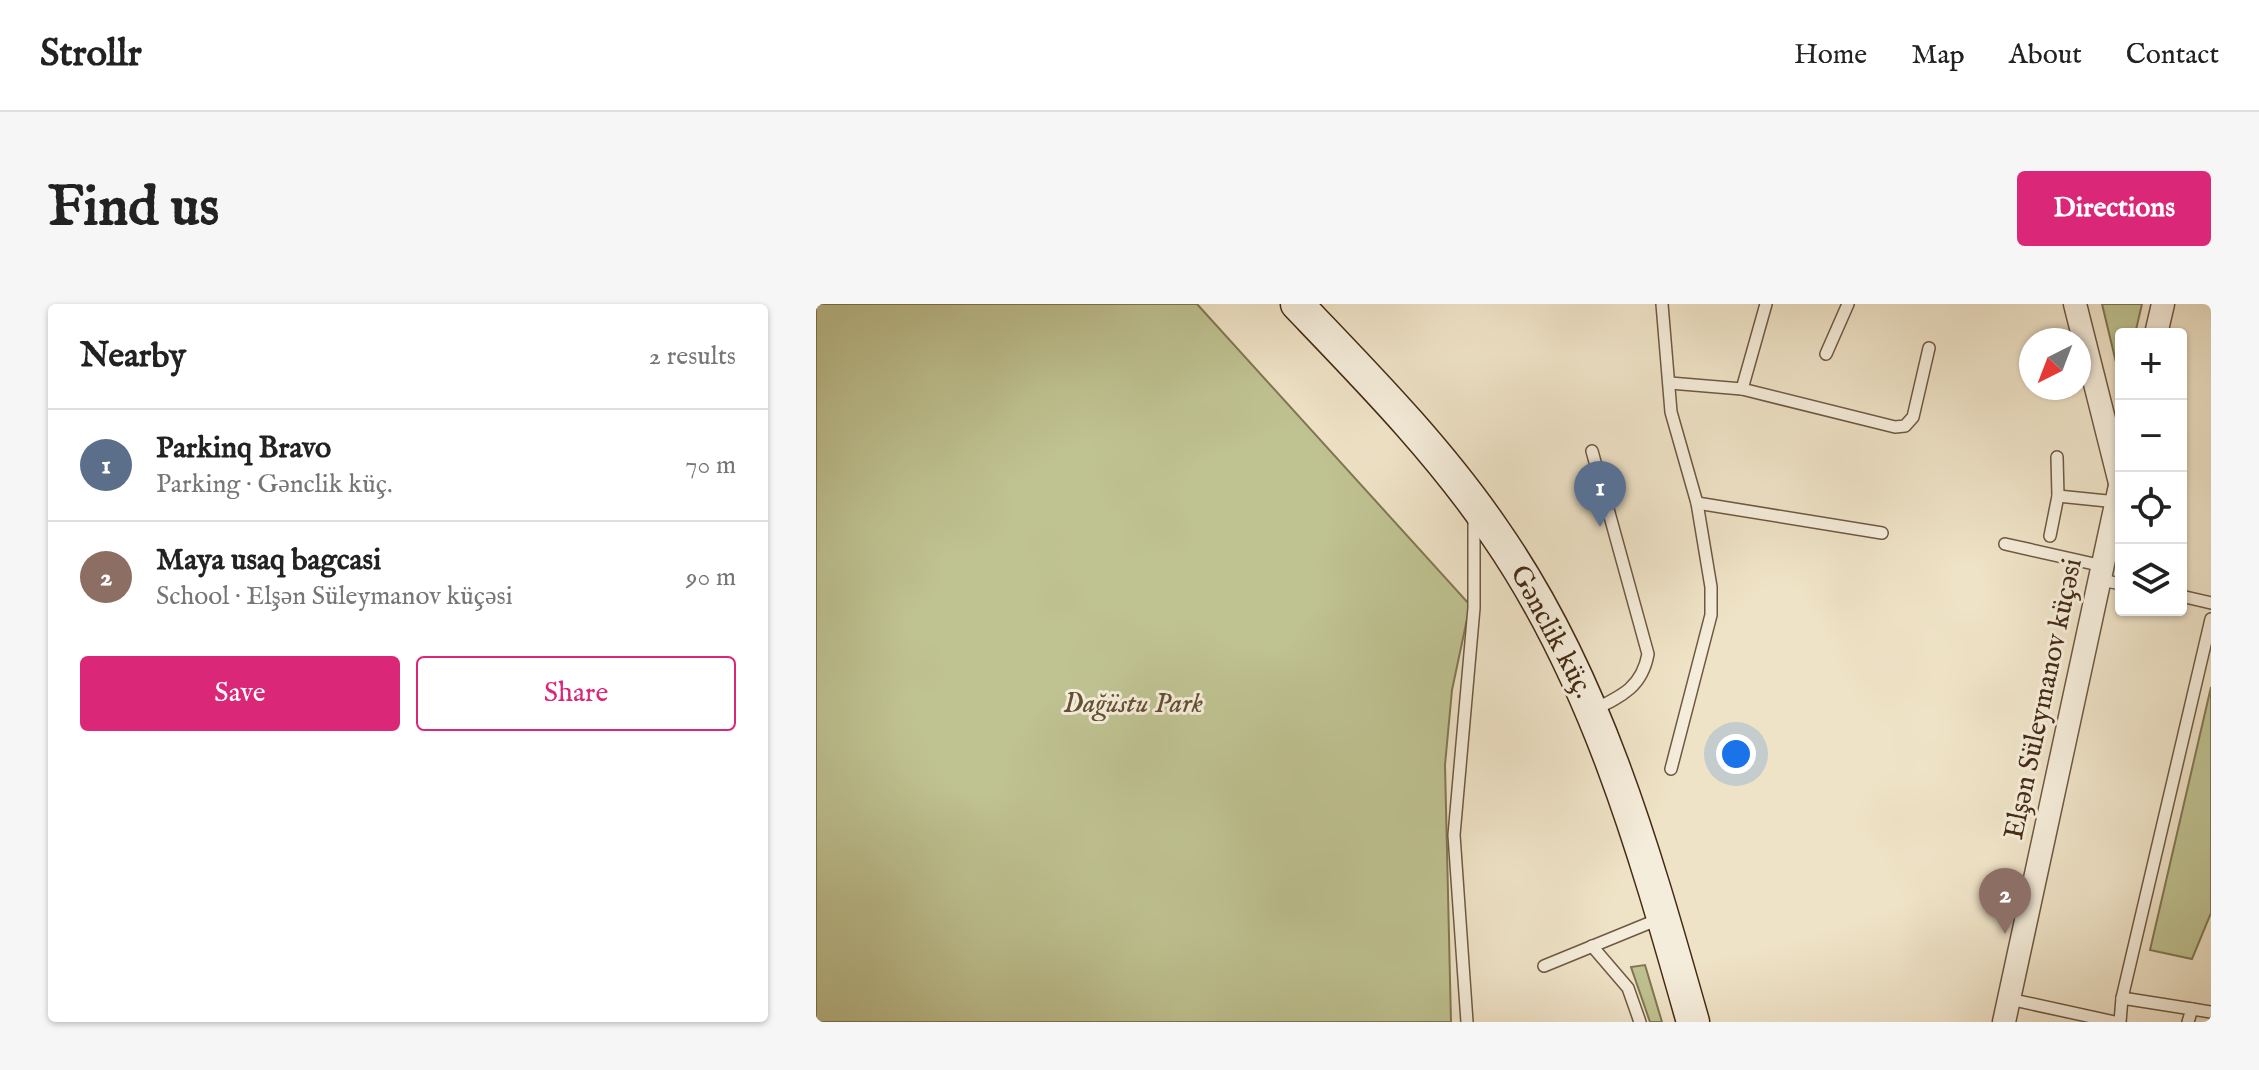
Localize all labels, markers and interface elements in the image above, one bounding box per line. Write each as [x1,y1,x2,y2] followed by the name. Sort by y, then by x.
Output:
[40,31,142,79] text: Strollr
[1794,38,1867,73] text: Home
[1911,38,1965,73] text: Map
[2009,38,2082,73] text: About
[2126,38,2219,73] text: Contact
[2017,171,2211,246] button: Directions
[48,173,219,244] text: Find us
[2019,328,2091,400] north arrow
[2115,328,2187,616] map controls
[2115,328,2187,400] button: +
[80,335,186,378] text: Nearby
[649,340,736,373] text: 2 results
[2115,400,2187,472] button: −
[156,430,331,468] text: Parkinq Bravo
[101,449,111,482] text: 1
[685,449,736,482] text: 70 m
[1574,461,1626,527] pin: 1
[156,468,392,501] text: Parking · Gənclik küç.
[2115,472,2187,544] button: locate
[156,542,381,580] text: Maya usaq bagcasi
[2115,544,2187,616] button: layers
[1997,555,2091,843] street label: Elşən Süleymanov küçəsi
[1501,560,1601,704] street label: Gənclik küç.
[100,561,112,594] text: 2
[686,561,736,594] text: 90 m
[156,580,513,613] text: School · Elşən Süleymanov küçəsi
[80,656,400,731] button: Save
[416,656,736,731] button: Share
[1063,687,1203,722] park label: Dağüstu Park
[1716,734,1756,774] your location
[1979,868,2031,934] pin: 2

